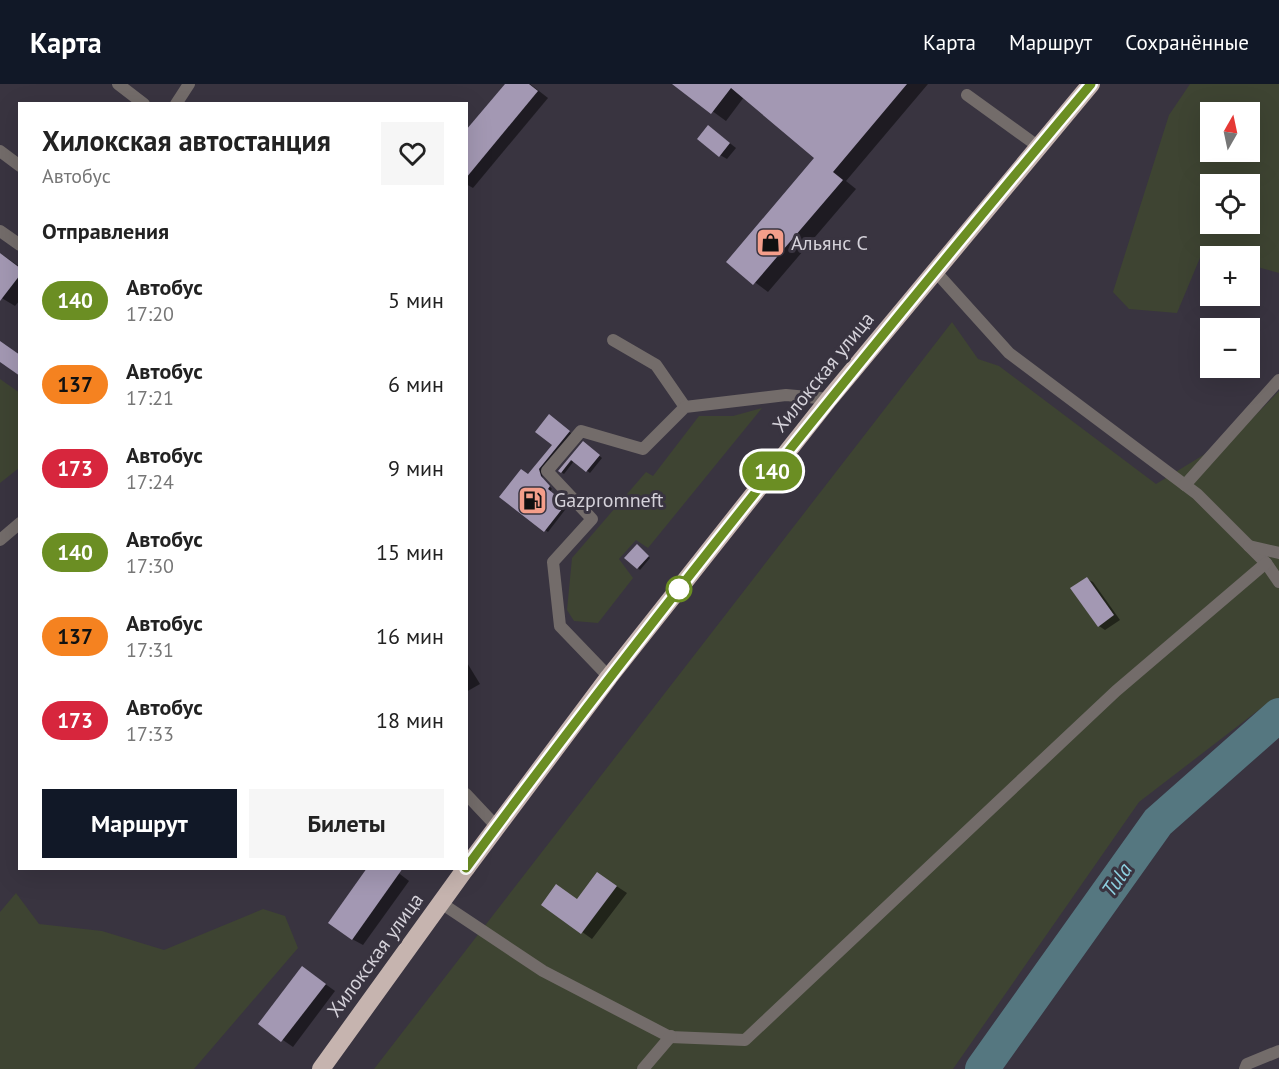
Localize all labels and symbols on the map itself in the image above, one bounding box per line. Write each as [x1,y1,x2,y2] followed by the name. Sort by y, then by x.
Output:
[1200,102,1260,162] north arrow
[754,227,786,259] shop icon: Альянс С
[791,230,868,256] place label: Альянс С
[766,306,880,438] street label: Хилокская улица
[738,452,806,490] line badge: 140
[517,484,549,516] fuel station icon: Gazpromneft
[554,487,664,513] place label: Gazpromneft
[666,576,692,602] unlabelled marker
[1095,857,1138,902] water label: Tula
[321,888,429,1022] street label: Хилокская улица

